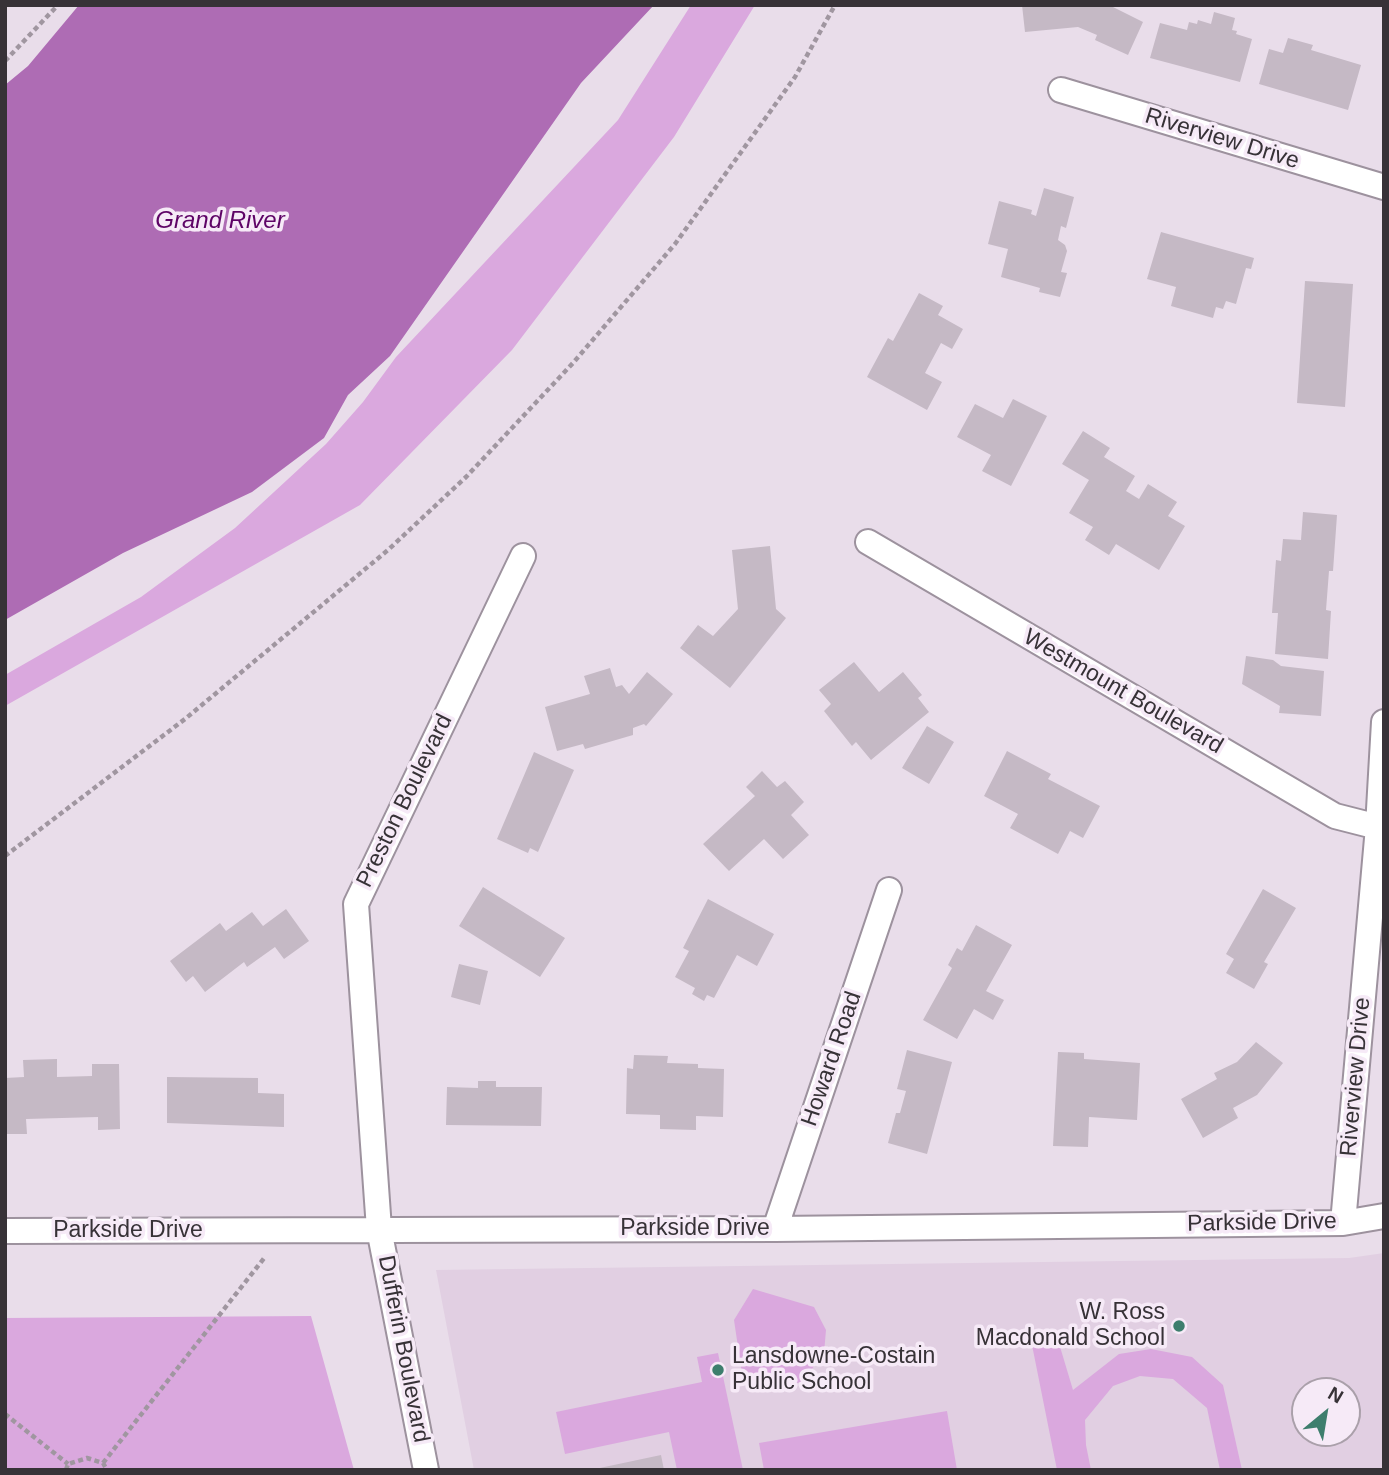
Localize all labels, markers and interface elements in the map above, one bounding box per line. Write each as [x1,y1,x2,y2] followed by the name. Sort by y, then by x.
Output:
[1142,102,1302,176] street label: Riverview Drive
[155,207,285,235] water label: Grand River
[1018,624,1228,760] street label: Westmount Boulevard
[351,710,459,892] street label: Preston Boulevard
[796,988,868,1130] street label: Howard Road
[1335,996,1377,1158] street label: Riverview Drive
[1187,1208,1337,1238] street label: Parkside Drive
[620,1215,770,1243] street label: Parkside Drive
[53,1217,203,1245] street label: Parkside Drive
[371,1253,435,1445] street label: Dufferin Boulevard
[976,1299,1165,1353] place label: W. Ross Macdonald School
[1171,1318,1187,1334] marker: W. Ross Macdonald School
[732,1343,935,1397] place label: Lansdowne-Costain Public School
[710,1362,726,1378] marker: Lansdowne-Costain Public School
[1291,1377,1361,1447] north arrow
[1325,1383,1347,1408] text: N

